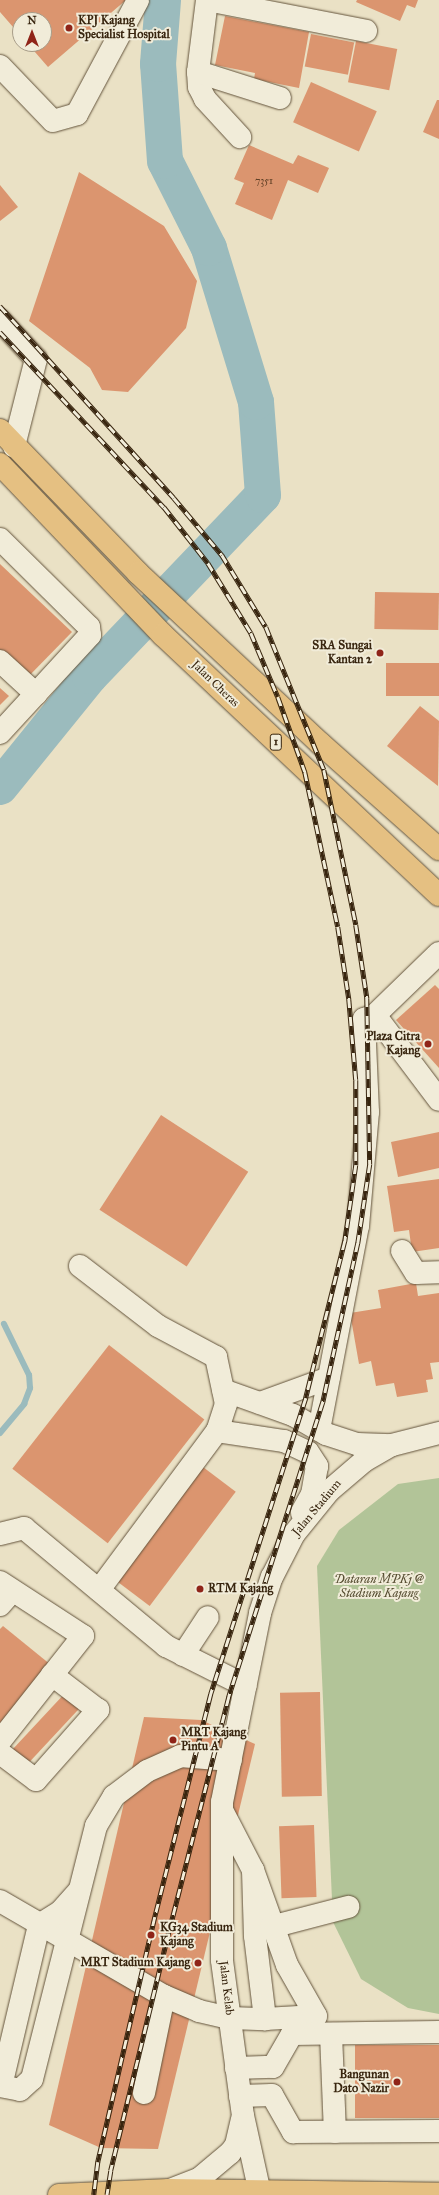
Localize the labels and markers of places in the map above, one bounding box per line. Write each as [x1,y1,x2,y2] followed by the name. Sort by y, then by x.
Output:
[78,14,170,42] place label: KPJ Kajang Specialist Hospital
[63,22,75,34] marker: KPJ Kajang Specialist Hospital
[312,639,372,667] place label: SRA Sungai Kantan 2
[375,648,385,658] marker: SRA Sungai Kantan 2
[366,1030,420,1058] place label: Plaza Citra Kajang
[423,1039,433,1049] marker: Plaza Citra Kajang
[208,1582,273,1596] place label: RTM Kajang
[195,1584,205,1594] marker: RTM Kajang
[181,1726,246,1754] place label: MRT Kajang Pintu A
[168,1735,178,1745] marker: MRT Kajang Pintu A
[160,1921,233,1949] place label: KG34 Stadium Kajang
[145,1929,157,1941] marker: KG34 Stadium Kajang
[80,1956,190,1970] place label: MRT Stadium Kajang
[193,1958,203,1968] marker: MRT Stadium Kajang
[333,2068,389,2096] place label: Bangunan Dato Nazir
[392,2077,402,2087] marker: Bangunan Dato Nazir

